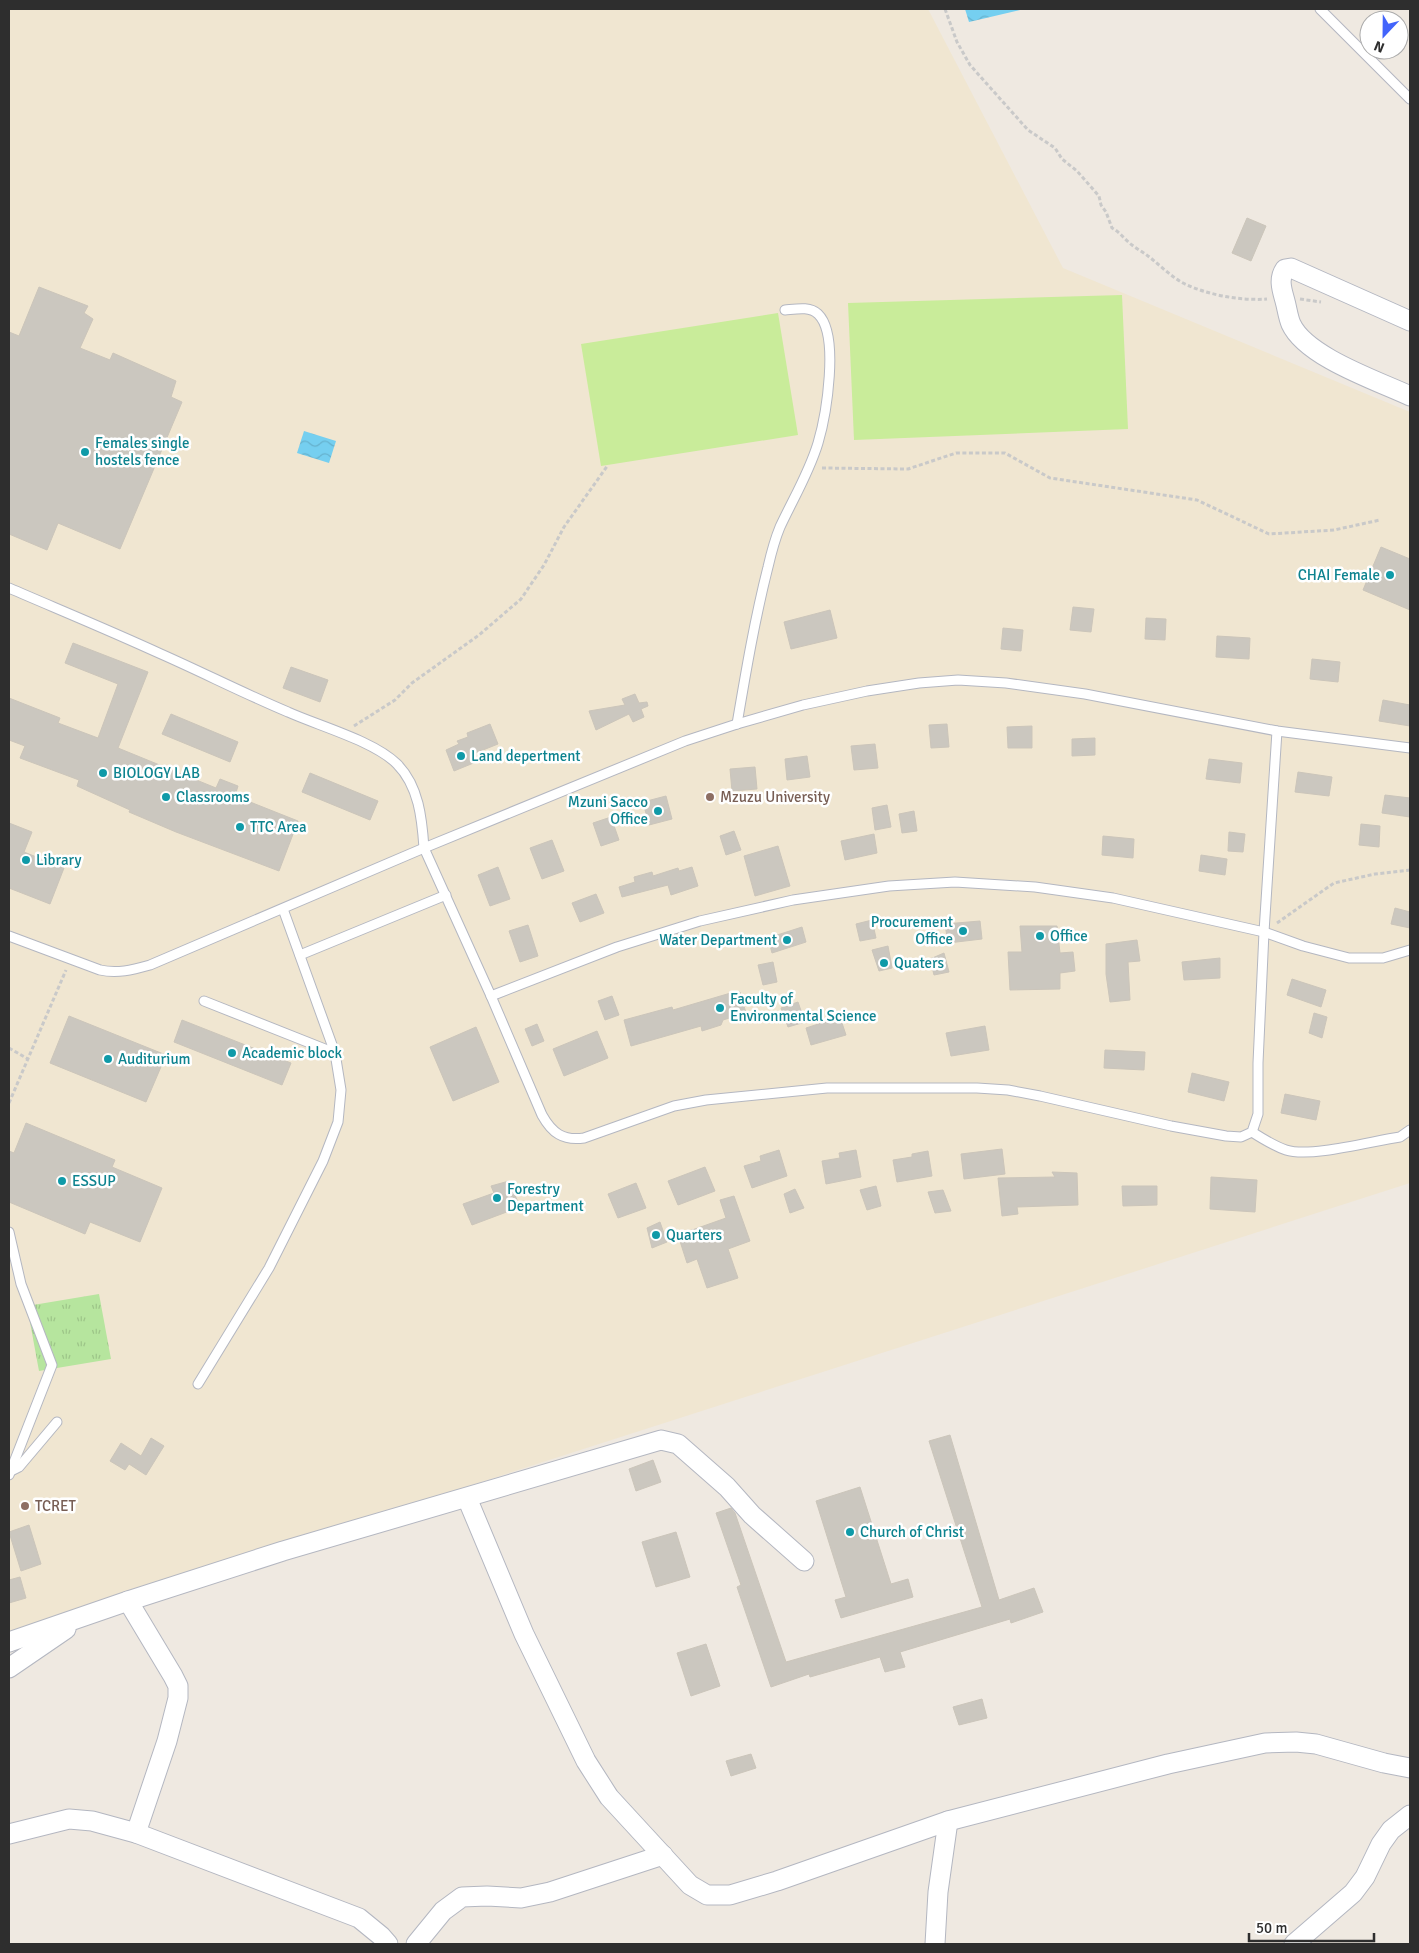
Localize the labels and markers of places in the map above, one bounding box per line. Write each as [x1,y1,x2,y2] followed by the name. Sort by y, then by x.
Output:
[95,434,190,469] place label: Females single hostels fence
[79,446,91,458] marker: Females single hostels fence
[1298,566,1380,584] place label: CHAI Female
[1384,569,1396,581] marker: CHAI Female
[471,747,581,765] place label: Land depertment
[455,750,467,762] marker: Land depertment
[113,764,200,782] place label: BIOLOGY LAB
[97,767,109,779] marker: BIOLOGY LAB
[176,788,250,806] place label: Classrooms
[720,788,830,806] place label: Mzuzu University
[160,791,172,803] marker: Classrooms
[704,791,716,803] marker: Mzuzu University
[568,793,648,828] place label: Mzuni Sacco Office
[652,805,664,817] marker: Mzuni Sacco Office
[250,818,307,836] place label: TTC Area
[234,821,246,833] marker: TTC Area
[36,851,81,869] place label: Library
[20,854,32,866] marker: Library
[871,913,953,948] place label: Procurement Office
[957,925,969,937] marker: Procurement Office
[1050,927,1088,945] place label: Office
[1034,930,1046,942] marker: Office
[659,931,777,949] place label: Water Department
[781,934,793,946] marker: Water Department
[894,954,945,972] place label: Quaters
[878,957,890,969] marker: Quaters
[730,990,876,1025] place label: Faculty of Environmental Science
[714,1002,726,1014] marker: Faculty of Environmental Science
[242,1044,343,1062] place label: Academic block
[226,1047,238,1059] marker: Academic block
[118,1050,191,1068] place label: Auditurium
[102,1053,114,1065] marker: Auditurium
[72,1172,116,1190] place label: ESSUP
[56,1175,68,1187] marker: ESSUP
[507,1180,584,1215] place label: Forestry Department
[491,1192,503,1204] marker: Forestry Department
[666,1226,723,1244] place label: Quarters
[650,1229,662,1241] marker: Quarters
[35,1497,77,1515] place label: TCRET
[19,1500,31,1512] marker: TCRET
[860,1523,964,1541] place label: Church of Christ
[844,1526,856,1538] marker: Church of Christ

